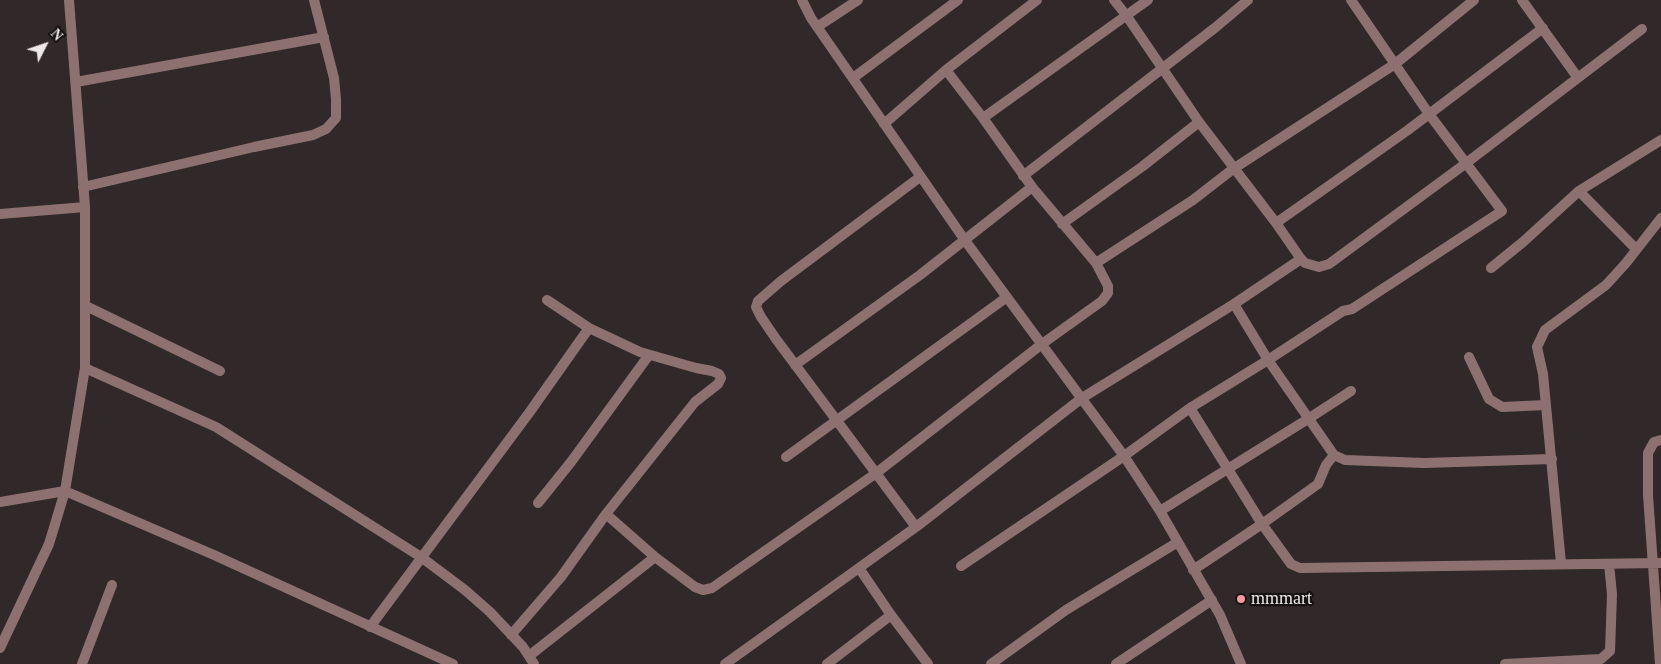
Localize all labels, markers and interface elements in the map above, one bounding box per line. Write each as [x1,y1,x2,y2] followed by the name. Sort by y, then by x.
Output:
[20,20,70,70] north arrow
[48,26,66,44] text: N
[1251,588,1312,610] place label: mmmart
[1235,593,1247,605] marker: mmmart

